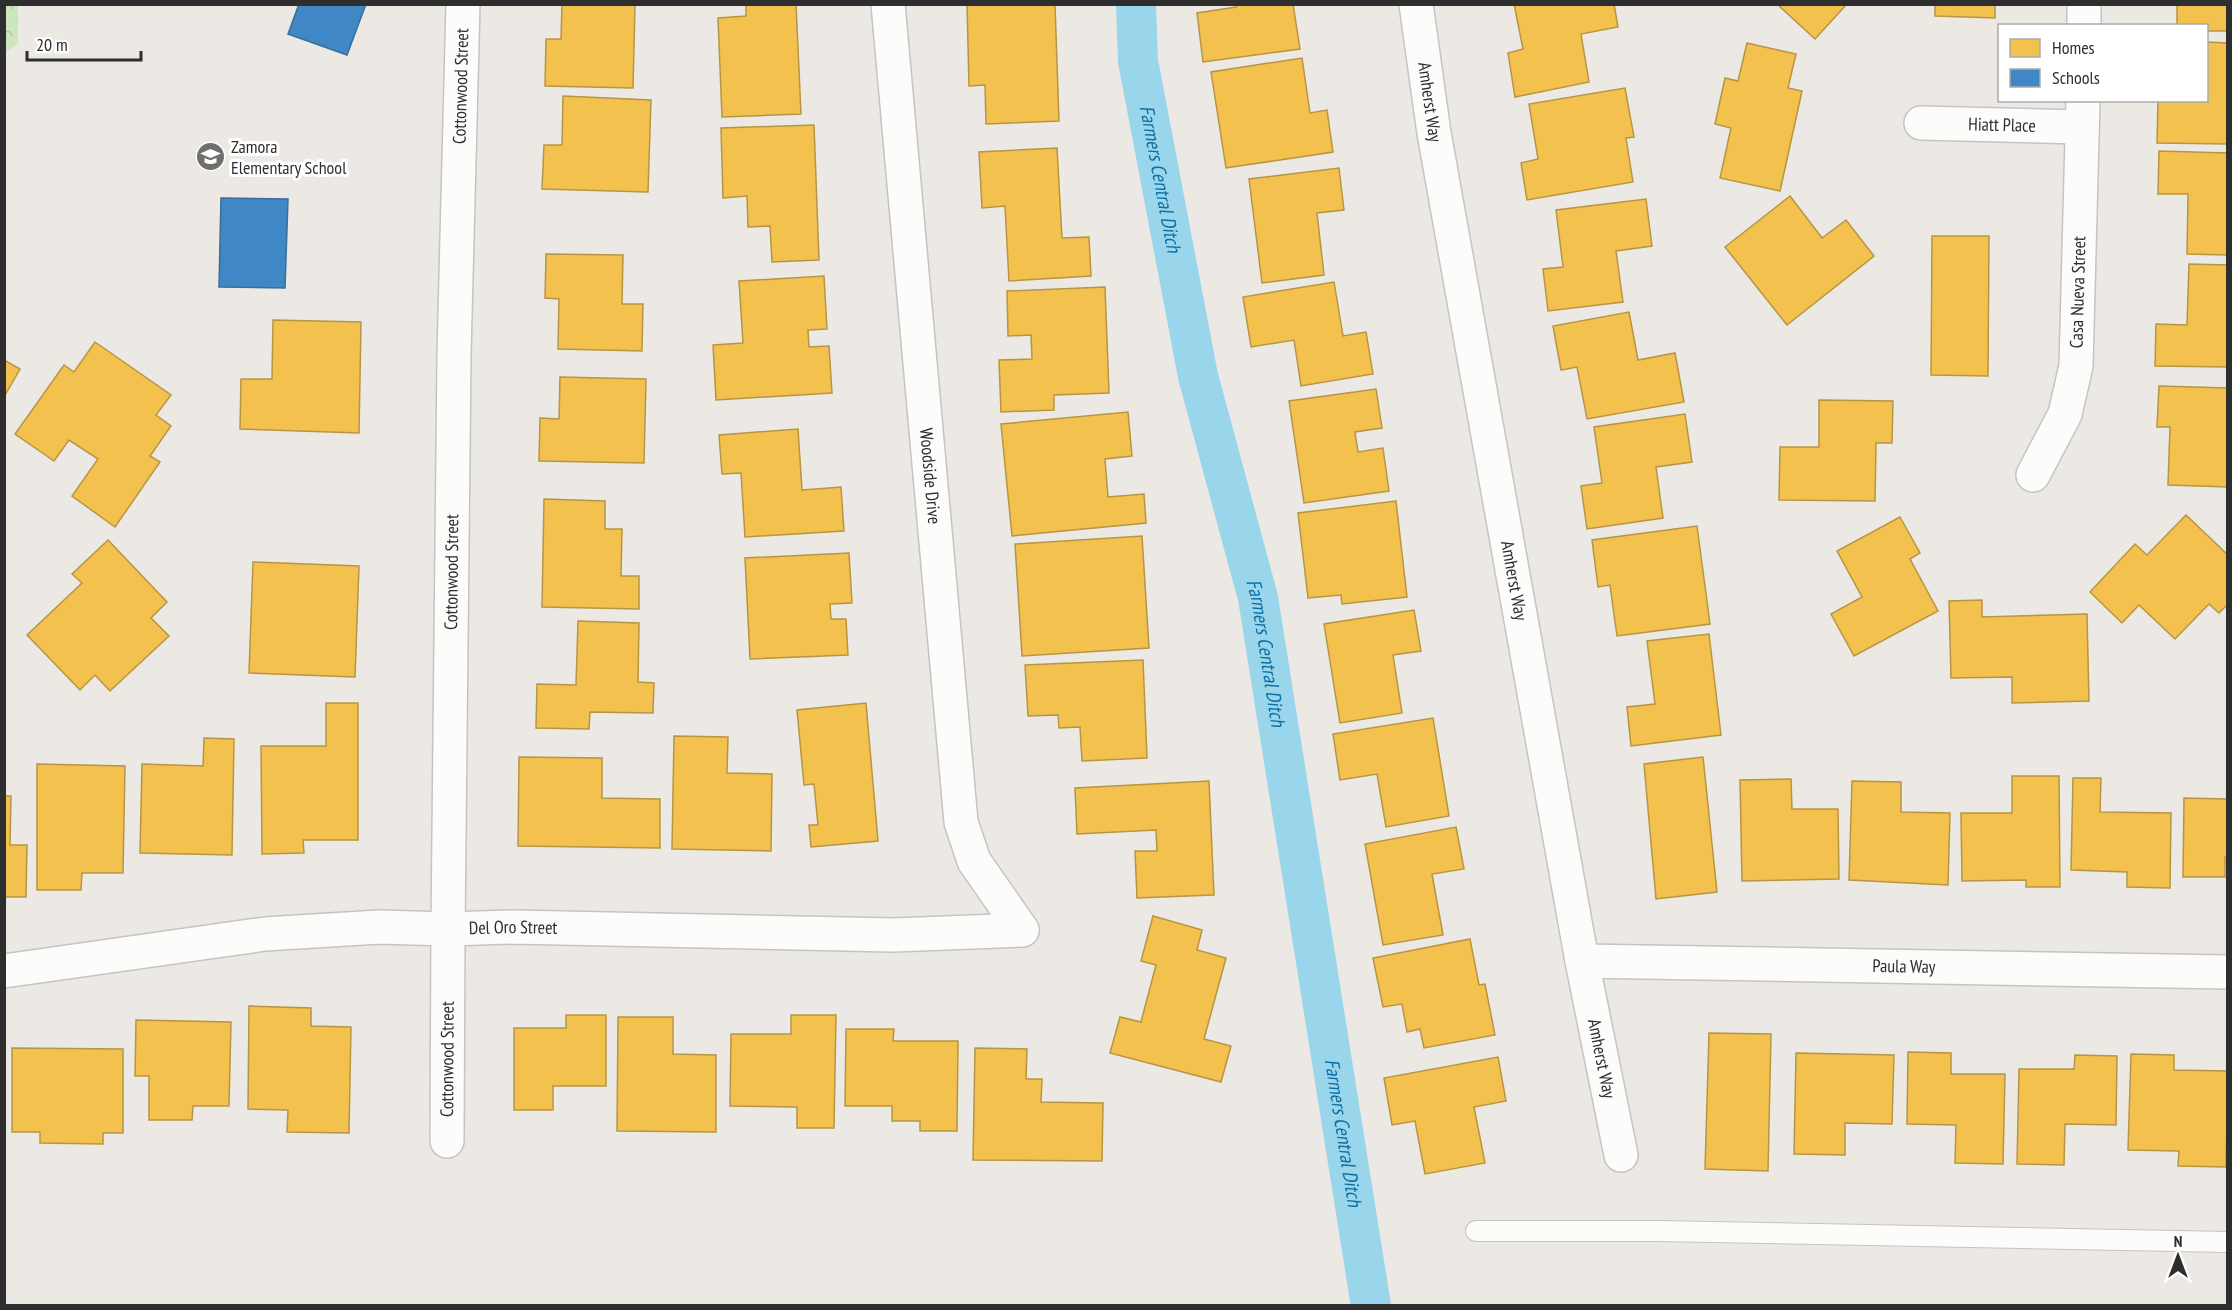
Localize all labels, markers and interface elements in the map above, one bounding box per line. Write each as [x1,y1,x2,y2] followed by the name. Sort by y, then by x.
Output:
[27,24,141,62] scale bar
[1998,24,2208,102] legend
[447,28,473,144] street label: Cottonwood Street
[36,33,68,56] text: 20 m
[2052,36,2095,59] text: Homes
[1413,60,1447,144] street label: Amherst Way
[2052,66,2100,89] text: Schools
[1134,103,1187,256] water label: Farmers Central Ditch
[1968,112,2036,137] street label: Hiatt Place
[231,135,347,179] place label: Zamora Elementary School
[194,141,226,173] school or university icon: Zamora Elementary School
[2064,236,2090,349] street label: Casa Nueva Street
[915,427,946,525] street label: Woodside Drive
[439,514,463,630] street label: Cottonwood Street
[1496,539,1533,622] street label: Amherst Way
[1240,576,1292,730] water label: Farmers Central Ditch
[468,915,558,939] street label: Del Oro Street
[1872,954,1936,978] street label: Paula Way
[435,1001,459,1117] street label: Cottonwood Street
[1583,1017,1621,1101] street label: Amherst Way
[1319,1057,1368,1209] water label: Farmers Central Ditch
[2148,1226,2208,1286] north arrow
[2174,1231,2182,1251] text: N

